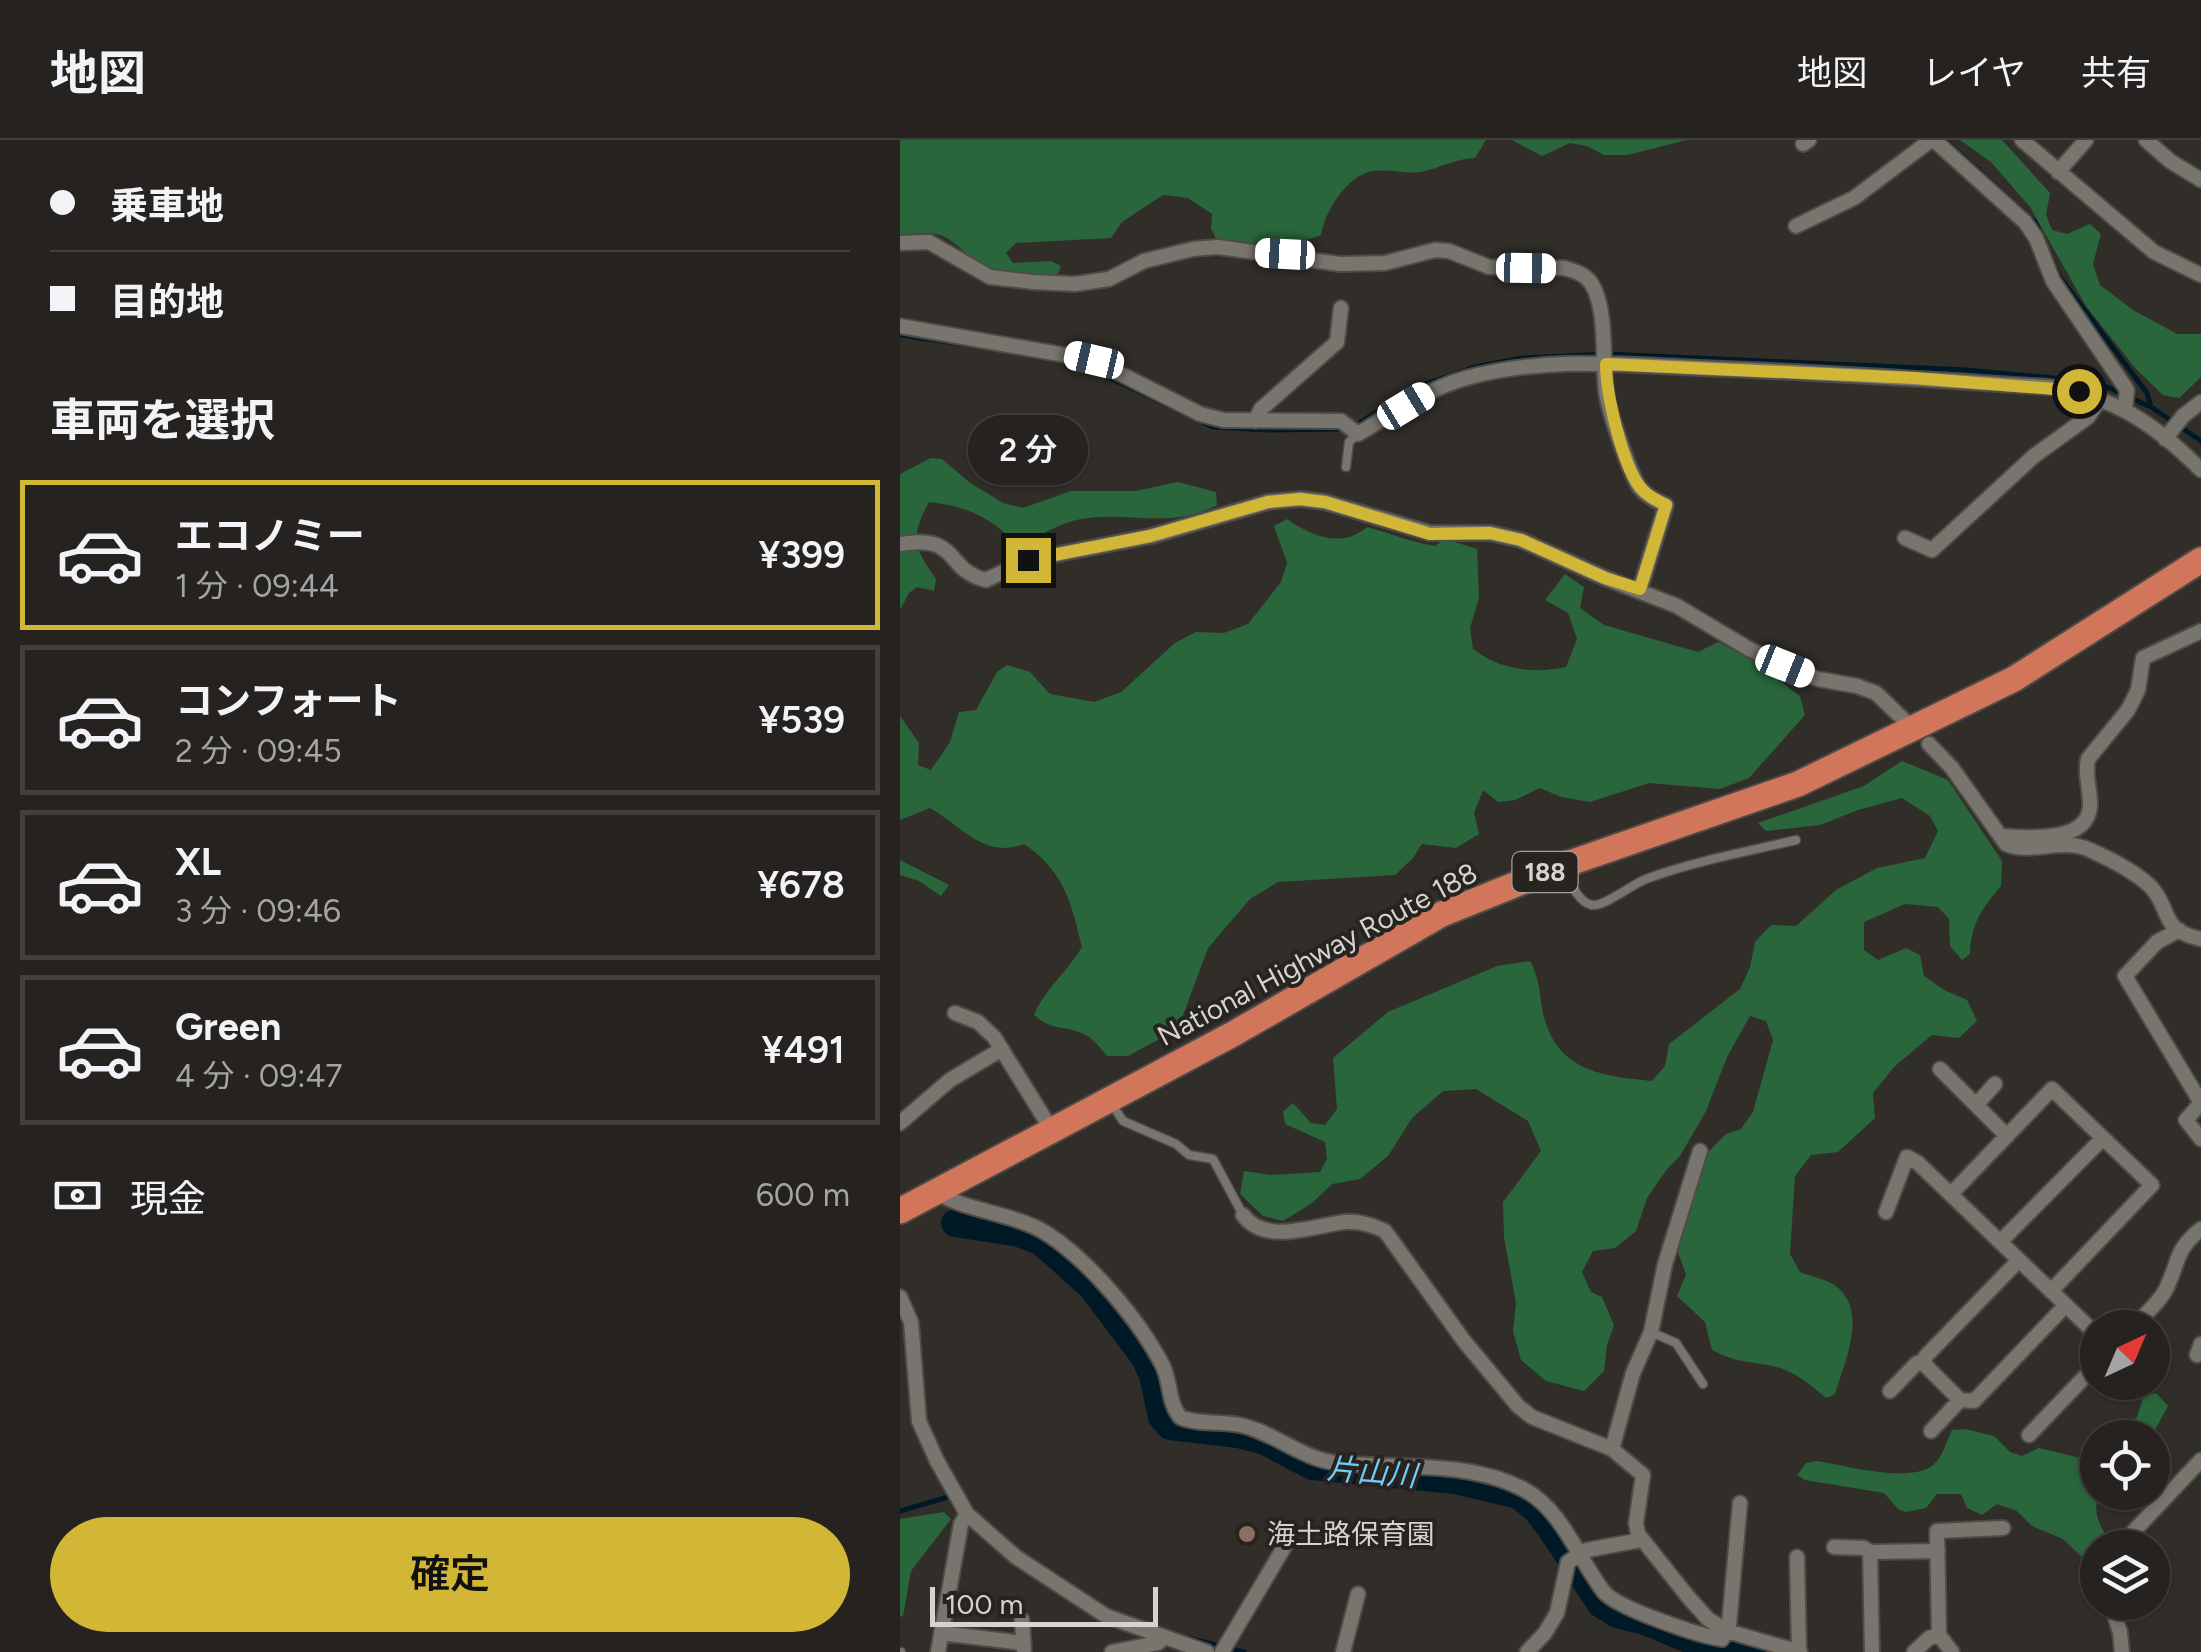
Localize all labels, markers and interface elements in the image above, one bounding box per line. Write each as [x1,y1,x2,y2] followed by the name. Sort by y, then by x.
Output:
[50,44,146,102] text: 地図
[1797,52,1867,94] text: 地図
[1922,52,2026,94] text: レイヤ
[2081,52,2151,94] text: 共有
[110,183,224,229] text: 乗車地
[1254,237,1316,271] car
[1496,252,1556,284] car
[110,279,224,325] text: 目的地
[1061,339,1127,381] car
[2057,369,2102,414] route start
[1373,378,1439,434] car
[50,393,275,447] text: 車両を選択
[968,415,1088,485] callout: 2 分
[999,431,1057,469] text: 2 分
[55,510,145,600] icon: car
[175,513,365,559] text: エコノミー
[759,532,845,578] text: ¥399
[1006,538,1051,583] route end
[175,567,339,605] text: 1 分 · 09:44
[1752,641,1818,691] car
[55,675,145,765] icon: car
[175,678,402,724] text: コンフォート
[758,697,845,743] text: ¥539
[175,732,342,770] text: 2 分 · 09:45
[175,839,221,885] text: XL
[55,840,145,930] icon: car
[1512,852,1578,892] road number: 188
[1151,855,1483,1053] street label: National Highway Route 188
[757,862,845,908] text: ¥678
[175,892,341,930] text: 3 分 · 09:46
[175,1004,281,1050] text: Green
[55,1005,145,1095] icon: car
[762,1027,845,1073] text: ¥491
[175,1057,343,1095] text: 4 分 · 09:47
[50,1168,105,1223] icon: cash
[130,1176,206,1222] text: 現金
[756,1176,850,1214] text: 600 m
[2080,1310,2170,1400] north arrow
[2080,1310,2170,1620] map controls
[2080,1420,2170,1510] button: locate
[1326,1450,1421,1495] water label: 片山川
[50,1517,850,1632] button: 確定
[1267,1517,1435,1551] place label: 海土路保育園
[1236,1523,1258,1545] marker: 海土路保育園
[2080,1530,2170,1620] button: layers
[930,1582,1158,1626] scale bar
[945,1587,1023,1621] text: 100 m

